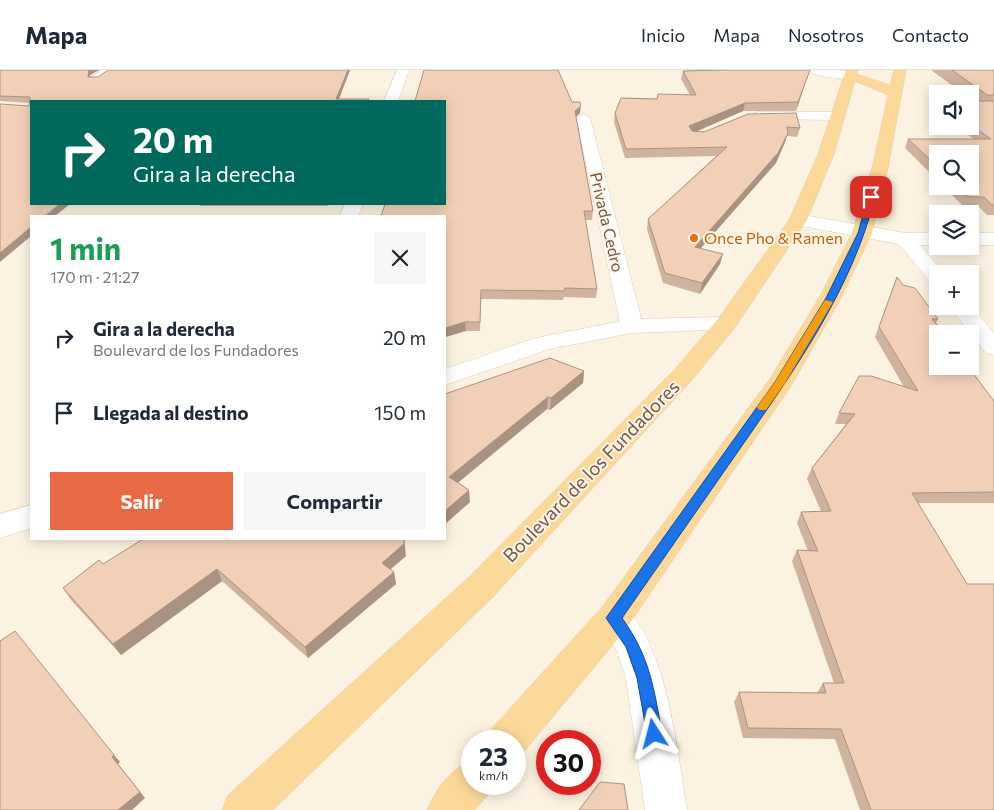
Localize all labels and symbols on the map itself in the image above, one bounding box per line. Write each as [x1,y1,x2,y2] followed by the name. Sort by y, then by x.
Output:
[587,170,628,274] street label: Privada Cedro
[850,176,892,218] pin
[704,228,843,247] place label: Once Pho & Ramen
[688,232,700,244] marker: Once Pho & Ramen
[497,375,684,567] street label: Boulevard de los Fundadores
[627,707,679,759] position arrow
[536,730,601,795] speed limit sign: 30

